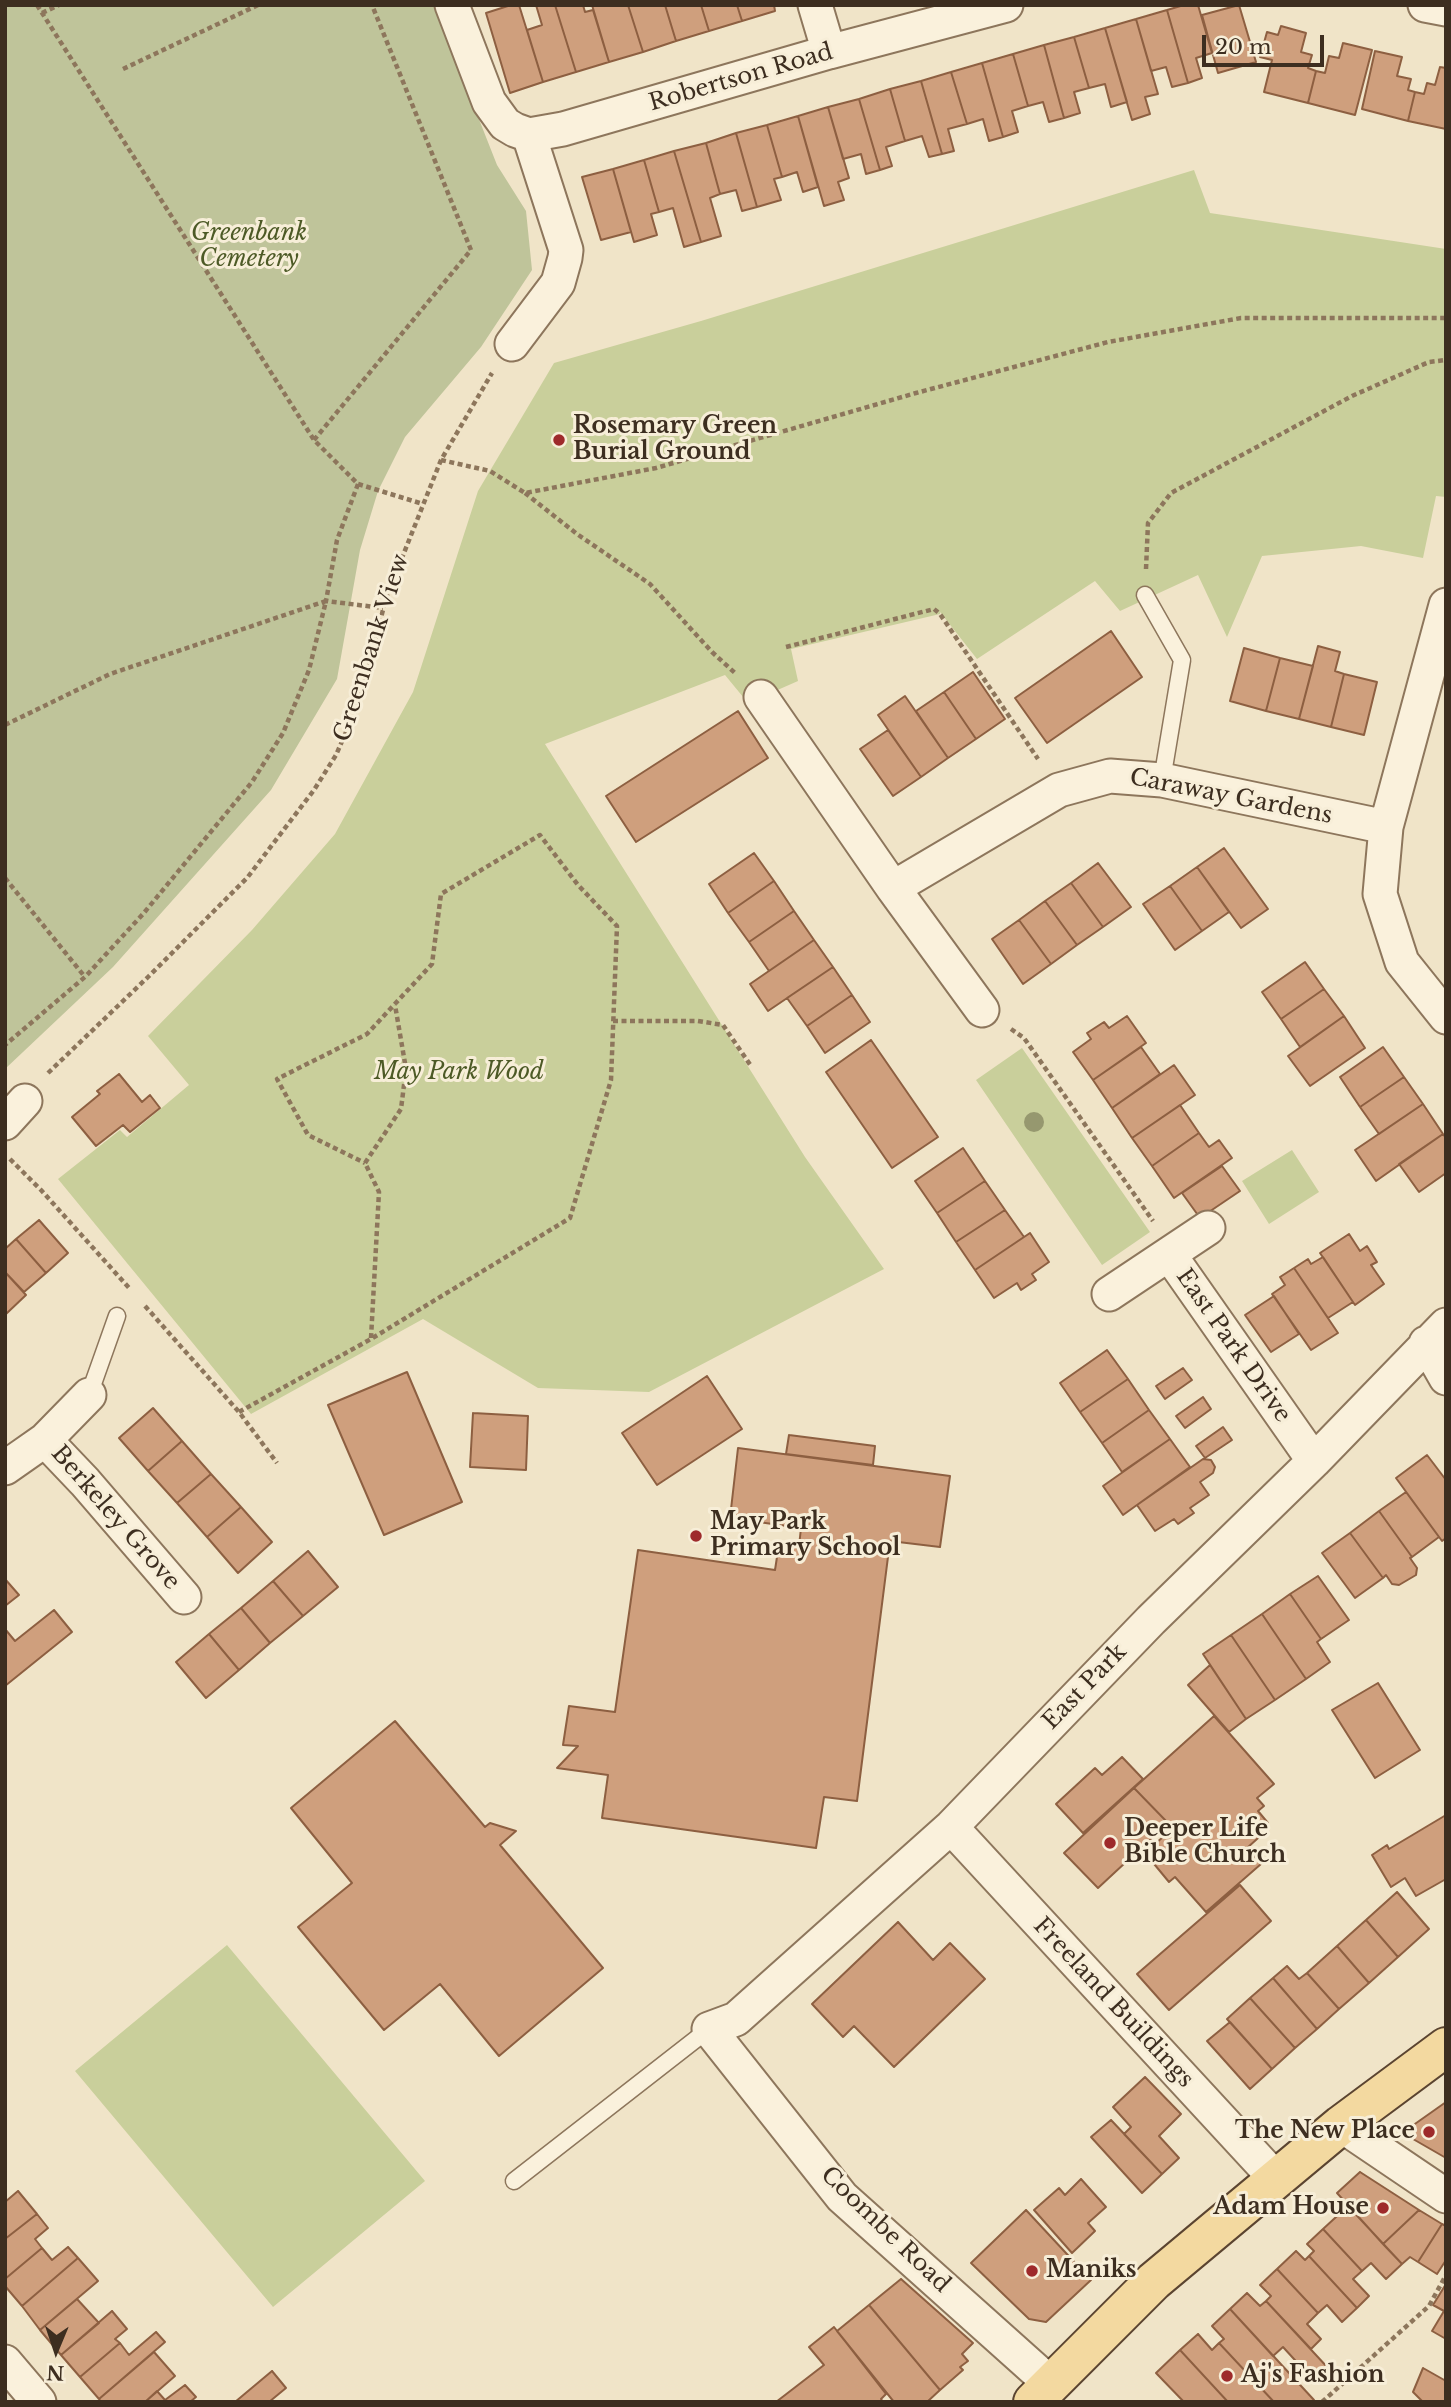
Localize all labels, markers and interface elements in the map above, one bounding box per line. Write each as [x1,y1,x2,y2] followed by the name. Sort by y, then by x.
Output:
[1206,21,1328,65] scale bar
[1215,34,1272,60] text: 20 m
[646,39,836,117] street label: Robertson Road
[191,220,307,274] park label: Greenbank Cemetery
[573,413,777,467] place label: Rosemary Green Burial Ground
[551,432,567,448] marker: Rosemary Green Burial Ground
[329,551,415,745] street label: Greenbank View
[1127,764,1335,830] street label: Caraway Gardens
[374,1059,544,1087] park label: May Park Wood
[1170,1264,1296,1428] street label: East Park Drive
[45,1440,185,1596] street label: Berkeley Grove
[710,1509,900,1563] place label: May Park Primary School
[688,1528,704,1544] marker: May Park Primary School
[1037,1638,1133,1736] street label: East Park
[1124,1816,1286,1870] place label: Deeper Life Bible Church
[1102,1835,1118,1851] marker: Deeper Life Bible Church
[1027,1912,1199,2094] street label: Freeland Buildings
[1235,2118,1415,2146] place label: The New Place
[1421,2124,1437,2140] marker: The New Place
[815,2161,955,2299] street label: Coombe Road
[1213,2194,1369,2222] place label: Adam House
[1375,2200,1391,2216] marker: Adam House
[1046,2257,1137,2285] place label: Maniks
[1024,2263,1040,2279] marker: Maniks
[21,2316,91,2386] north arrow
[46,2361,65,2384] text: N
[1241,2362,1384,2390] place label: Aj's Fashion
[1219,2368,1235,2384] marker: Aj's Fashion

